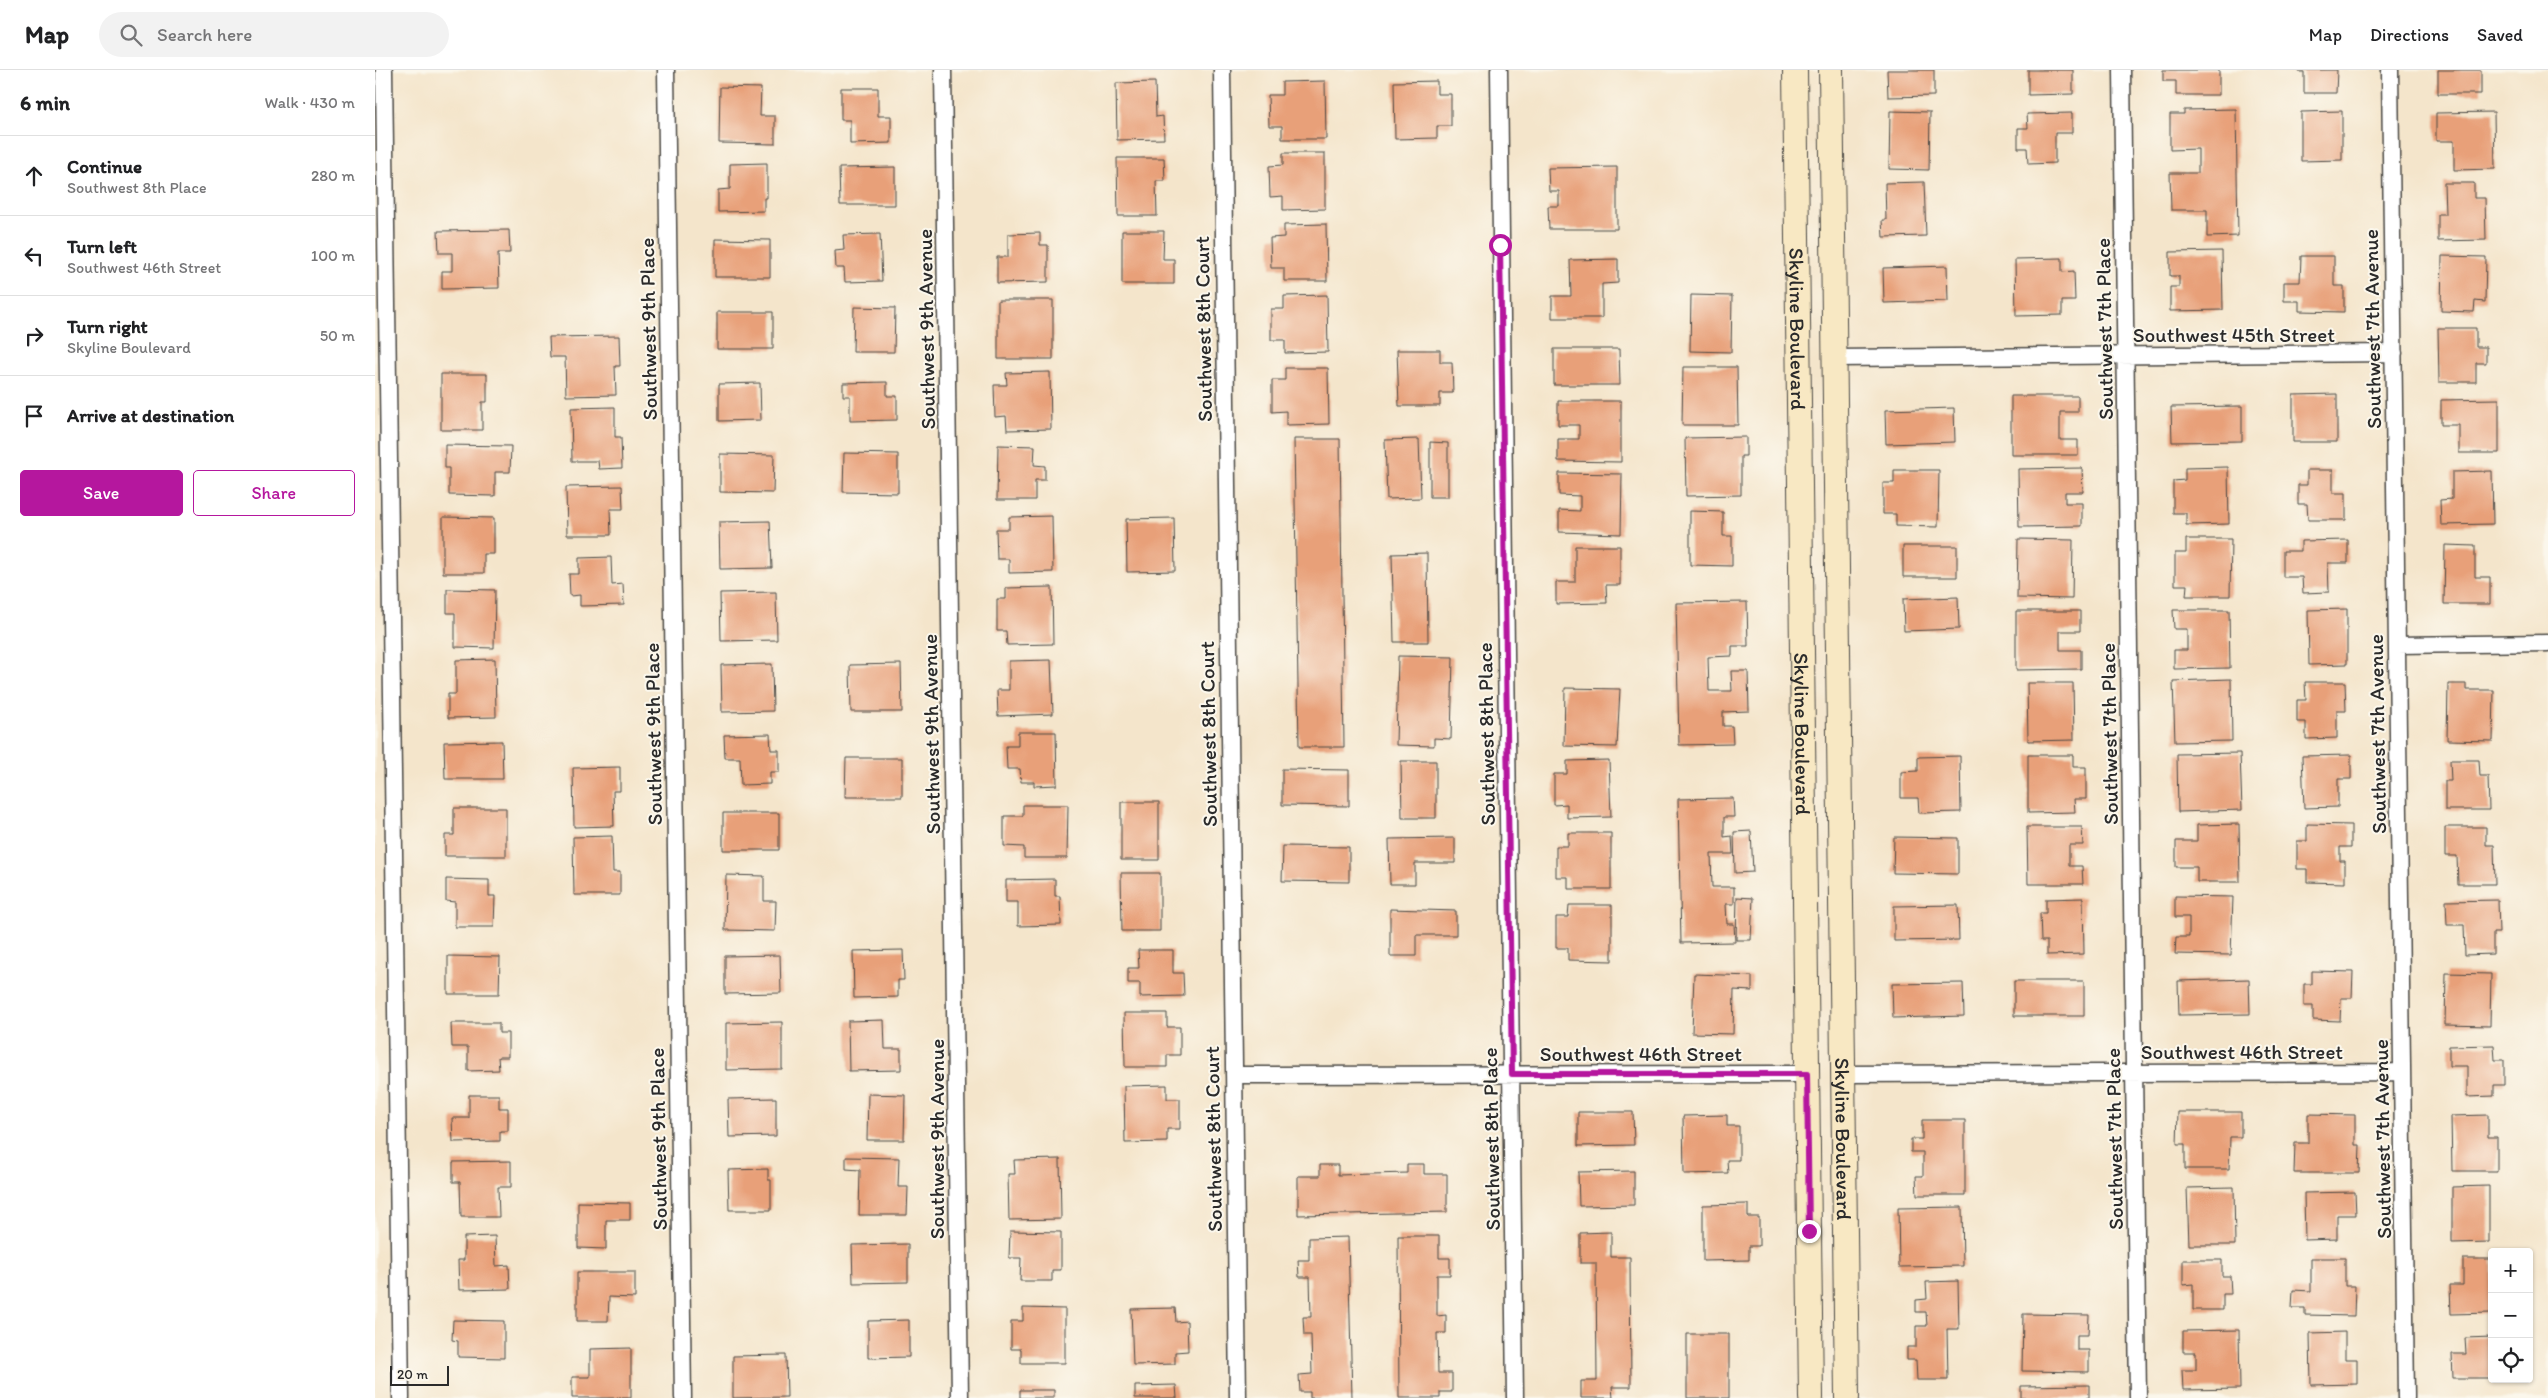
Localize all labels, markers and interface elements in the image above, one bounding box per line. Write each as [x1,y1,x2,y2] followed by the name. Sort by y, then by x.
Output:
[99,12,449,57] search box
[25,20,69,49] text: Map
[117,21,145,49] icon: search
[157,23,252,46] text: Search here
[2309,24,2342,46] text: Map
[2370,24,2449,46] text: Directions
[2477,24,2523,46] text: Saved
[20,90,70,115] text: 6 min
[265,93,355,112] text: Walk · 430 m
[67,155,142,178] text: Continue
[20,162,48,190] icon: ahead
[311,166,355,185] text: 280 m
[67,178,207,197] text: Southwest 8th Place
[912,229,940,429] street label: Southwest 9th Avenue
[2358,229,2386,429] street label: Southwest 7th Avenue
[1489,234,1512,257] route start
[67,235,137,258] text: Turn left
[1189,236,1217,422] street label: Southwest 8th Court
[634,237,662,421] street label: Southwest 9th Place
[2090,238,2118,420] street label: Southwest 7th Place
[20,242,48,270] icon: left
[311,246,355,265] text: 100 m
[1785,248,1812,410] street label: Skyline Boulevard
[67,258,221,277] text: Southwest 46th Street
[67,315,148,338] text: Turn right
[20,322,48,350] icon: right
[2133,322,2335,347] street label: Southwest 45th Street
[320,326,355,345] text: 50 m
[67,338,191,357] text: Skyline Boulevard
[20,402,48,430] icon: arrive
[67,404,234,427] text: Arrive at destination
[20,470,183,516] button: Save
[193,470,355,516] button: Share
[917,634,945,834] street label: Southwest 9th Avenue
[2363,634,2391,834] street label: Southwest 7th Avenue
[1194,641,1222,827] street label: Southwest 8th Court
[639,642,667,826] street label: Southwest 9th Place
[1472,642,1500,826] street label: Southwest 8th Place
[2095,643,2123,825] street label: Southwest 7th Place
[1790,653,1816,815] street label: Skyline Boulevard
[924,1039,949,1239] street label: Southwest 9th Avenue
[2141,1039,2343,1064] street label: Southwest 46th Street
[2368,1039,2396,1239] street label: Southwest 7th Avenue
[1540,1041,1742,1066] street label: Southwest 46th Street
[1199,1046,1227,1232] street label: Southwest 8th Court
[644,1047,672,1231] street label: Southwest 9th Place
[1477,1047,1505,1231] street label: Southwest 8th Place
[2100,1048,2128,1230] street label: Southwest 7th Place
[1830,1058,1857,1220] street label: Skyline Boulevard
[1798,1220,1821,1243] route end
[2488,1248,2533,1383] map controls
[2488,1248,2533,1293] button: +
[2488,1293,2533,1338] button: −
[2488,1338,2533,1383] button: locate
[390,1363,449,1386] scale bar
[397,1366,428,1383] text: 20 m

